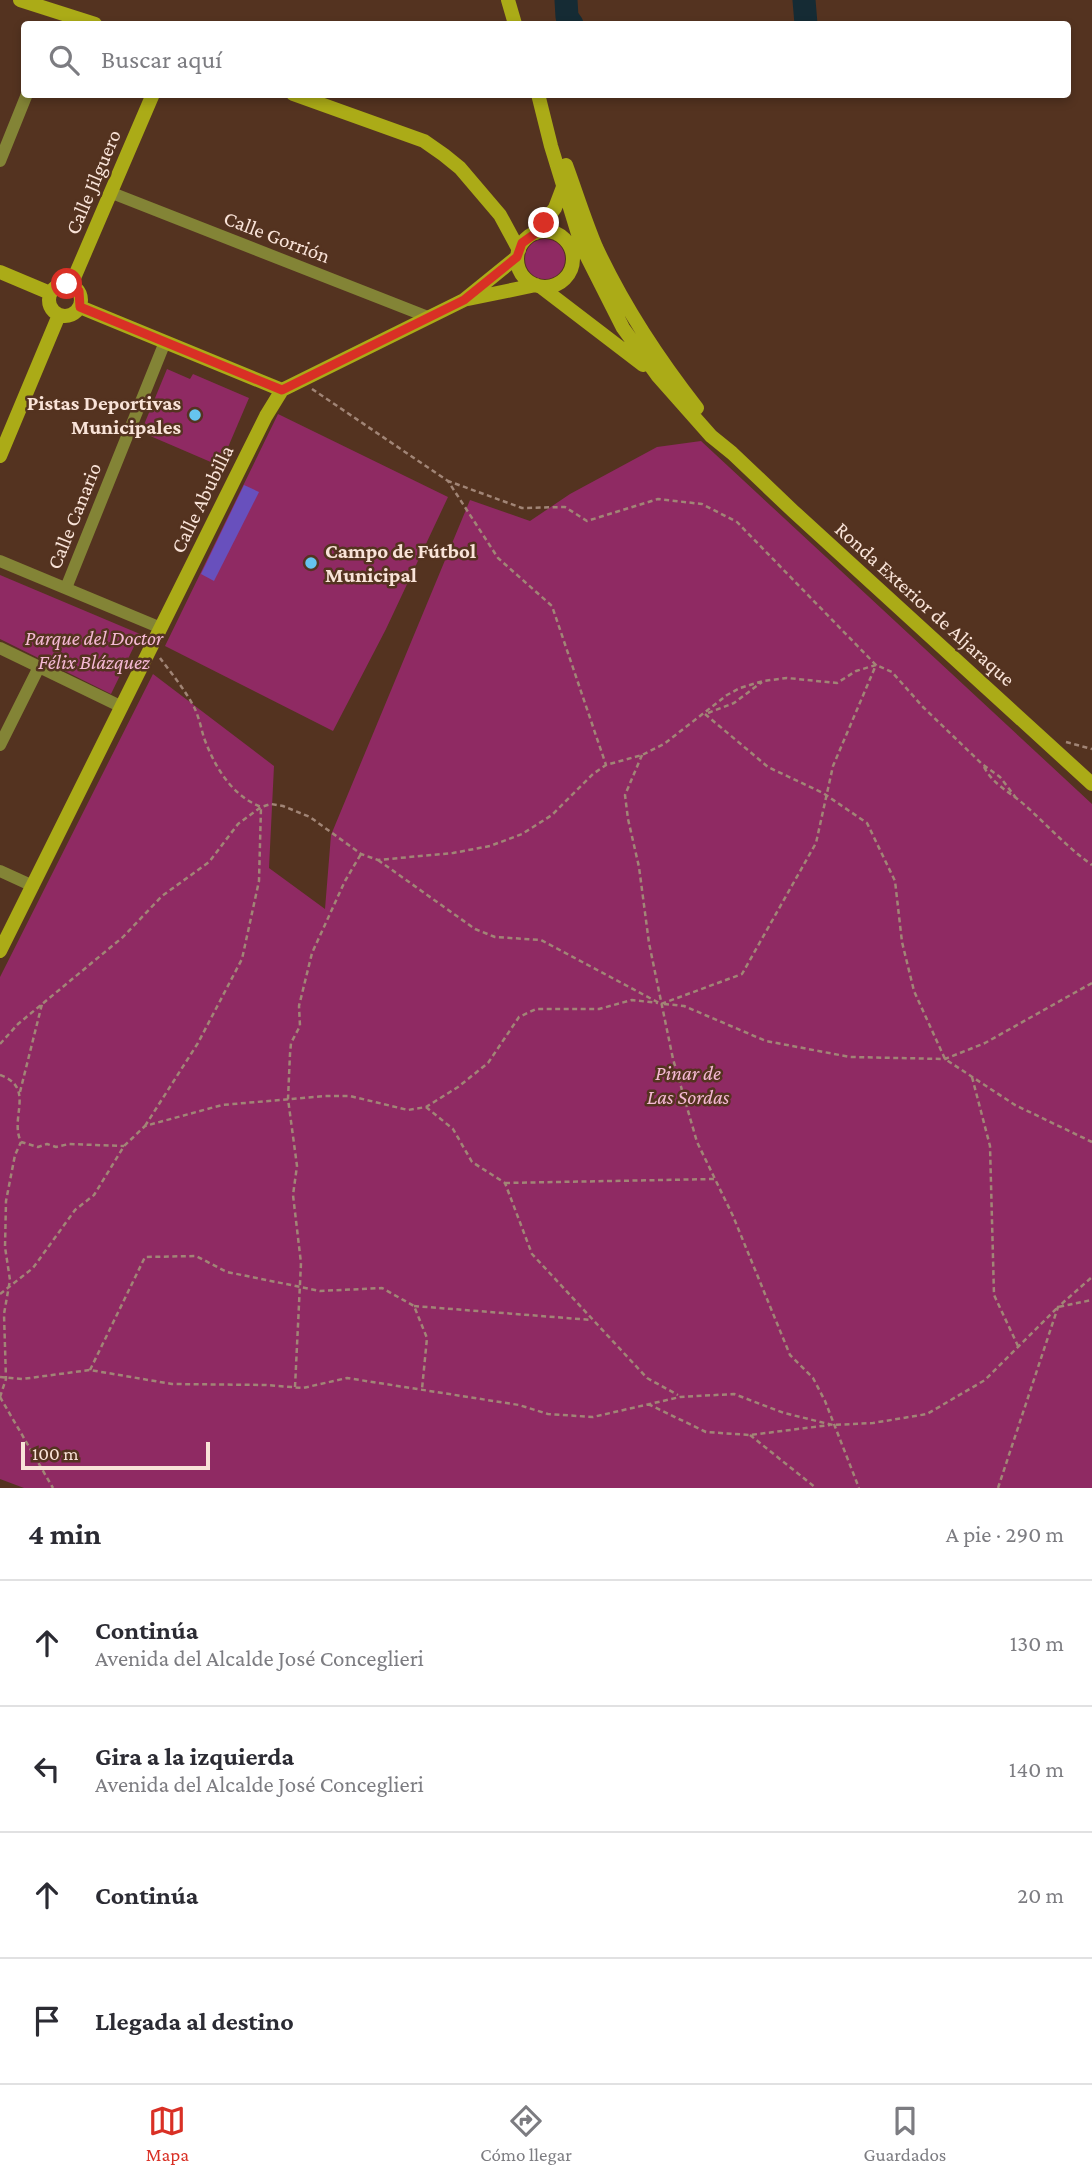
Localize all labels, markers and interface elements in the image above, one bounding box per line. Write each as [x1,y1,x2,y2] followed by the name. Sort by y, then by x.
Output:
[21,21,1071,98] search box
[45,41,83,79] icon: search
[101,45,222,74] text: Buscar aquí
[60,126,126,238] street label: Calle Jilguero
[220,206,334,268] street label: Calle Gorrión
[528,207,559,238] route end
[51,268,82,299] route start
[27,391,181,439] place label: Pistas Deportivas Municipales
[187,407,203,423] marker: Pistas Deportivas Municipales
[166,441,239,557] street label: Calle Abubilla
[42,459,106,573] street label: Calle Canario
[830,517,1020,691] street label: Ronda Exterior de Aljaraque
[325,539,476,587] place label: Campo de Fútbol Municipal
[303,555,319,571] marker: Campo de Fútbol Municipal
[25,626,164,674] park label: Parque del Doctor Félix Blázquez
[647,1061,730,1109] park label: Pinar de Las Sordas
[21,1439,210,1471] scale bar
[32,1443,79,1464] text: 100 m
[28,1517,101,1550] text: 4 min
[946,1521,1064,1547] text: A pie · 290 m
[95,1616,198,1645] text: Continúa
[28,1624,66,1662] icon: ahead
[1010,1630,1064,1656] text: 130 m
[95,1645,424,1671] text: Avenida del Alcalde José Conceglieri
[95,1742,294,1771] text: Gira a la izquierda
[28,1750,66,1788] icon: left
[1009,1756,1064,1782] text: 140 m
[95,1771,424,1797] text: Avenida del Alcalde José Conceglieri
[28,1876,66,1914] icon: ahead
[95,1881,198,1910] text: Continúa
[1017,1882,1064,1908] text: 20 m
[28,2002,66,2040] icon: arrive
[95,2007,294,2036] text: Llegada al destino
[146,2102,189,2165] tab: Mapa
[480,2102,572,2165] tab: Cómo llegar
[863,2102,946,2165] tab: Guardados

